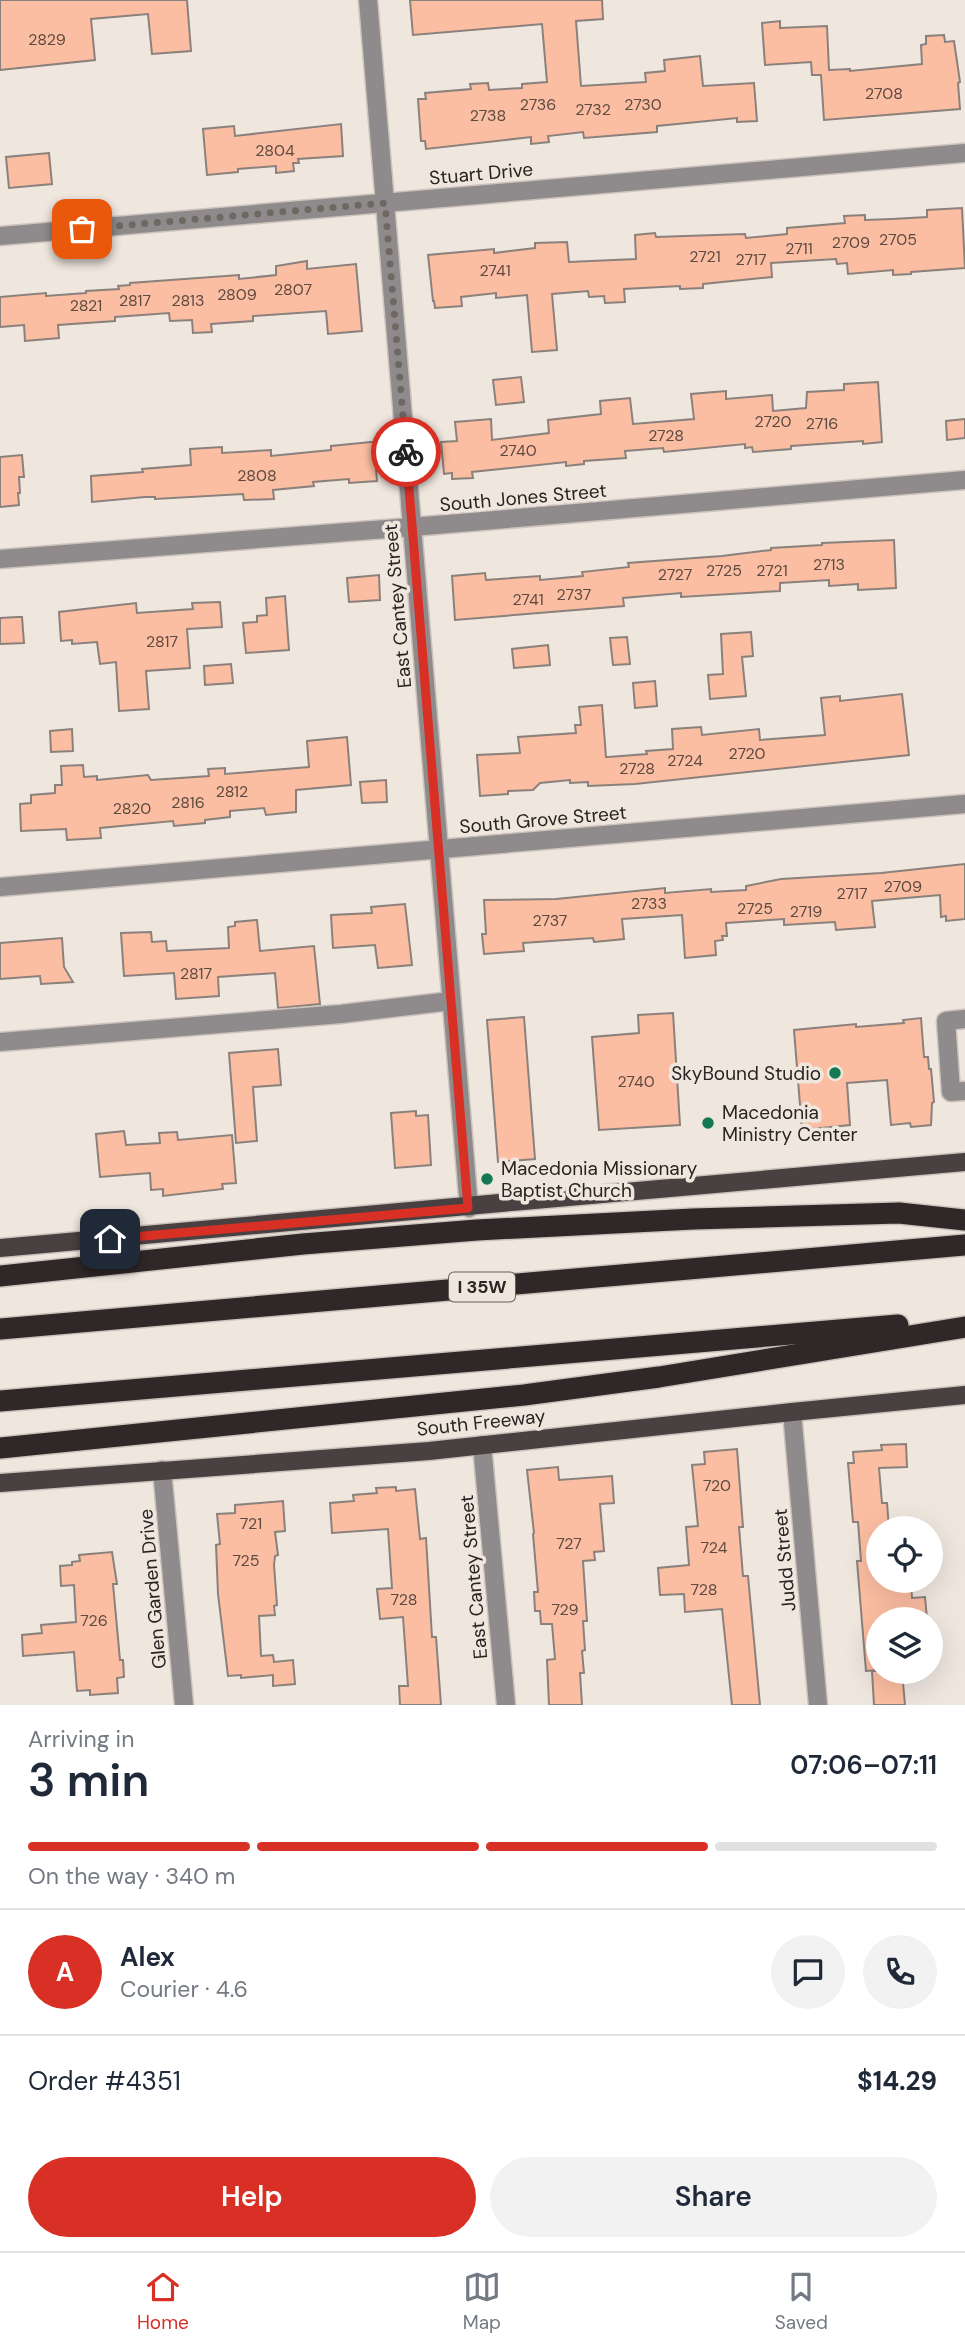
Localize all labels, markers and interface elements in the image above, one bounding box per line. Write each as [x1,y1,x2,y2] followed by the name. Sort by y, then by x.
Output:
[28,29,66,50] house number: 2829
[865,83,903,104] house number: 2708
[520,94,556,115] house number: 2736
[624,94,662,115] house number: 2730
[575,99,611,120] house number: 2732
[470,105,506,126] house number: 2738
[255,140,295,161] house number: 2804
[428,157,534,190] street label: Stuart Drive
[52,199,112,259] pin
[63,210,101,248] icon: bag
[879,229,917,250] house number: 2705
[832,232,870,253] house number: 2709
[785,238,813,259] house number: 2711
[689,246,721,267] house number: 2721
[735,249,767,270] house number: 2717
[479,260,511,281] house number: 2741
[274,279,312,300] house number: 2807
[217,284,257,305] house number: 2809
[119,290,151,311] house number: 2817
[172,290,204,311] house number: 2813
[70,295,102,316] house number: 2821
[754,411,792,432] house number: 2720
[806,413,838,434] house number: 2716
[371,417,441,487] courier
[648,425,684,446] house number: 2728
[387,433,425,471] icon: bike
[499,440,537,461] house number: 2740
[237,465,277,486] house number: 2808
[439,478,608,517] street label: South Jones Street
[378,523,417,689] street label: East Cantey Street
[813,554,845,575] house number: 2713
[706,560,742,581] house number: 2725
[756,560,788,581] house number: 2721
[658,564,692,585] house number: 2727
[557,584,591,605] house number: 2737
[512,589,544,610] house number: 2741
[146,631,178,652] house number: 2817
[728,743,766,764] house number: 2720
[667,750,703,771] house number: 2724
[619,758,655,779] house number: 2728
[216,781,248,802] house number: 2812
[171,792,205,813] house number: 2816
[113,798,151,819] house number: 2820
[458,800,628,839] street label: South Grove Street
[884,876,922,897] house number: 2709
[836,883,868,904] house number: 2717
[631,893,667,914] house number: 2733
[737,898,773,919] house number: 2725
[790,901,822,922] house number: 2719
[533,910,567,931] house number: 2737
[180,963,212,984] house number: 2817
[671,1061,821,1086] place label: SkyBound Studio
[827,1065,843,1081] marker: SkyBound Studio
[617,1071,655,1092] house number: 2740
[722,1100,858,1147] place label: Macedonia Ministry Center
[700,1115,716,1131] marker: Macedonia Ministry Center
[501,1156,698,1203] place label: Macedonia Missionary Baptist Church
[479,1171,495,1187] marker: Macedonia Missionary Baptist Church
[80,1209,140,1269] pin
[91,1220,129,1258] icon: home
[449,1272,515,1302] road number: I 35W
[415,1403,547,1442] street label: South Freeway
[703,1475,731,1496] house number: 720
[454,1494,493,1660] street label: East Cantey Street
[768,1507,801,1612] street label: Judd Street
[133,1508,172,1670] street label: Glen Garden Drive
[240,1513,262,1534] house number: 721
[866,1516,943,1684] map controls
[866,1516,943,1593] button: locate
[556,1533,582,1554] house number: 727
[701,1537,728,1558] house number: 724
[232,1550,260,1571] house number: 725
[691,1579,717,1600] house number: 728
[391,1589,417,1610] house number: 728
[551,1599,579,1620] house number: 729
[866,1607,943,1684] button: layers
[80,1610,108,1631] house number: 726
[28,1724,134,1754] text: Arriving in
[790,1748,937,1782] text: 07:06–07:11
[28,1750,149,1810] text: 3 min
[28,1861,235,1891] text: On the way · 340 m
[771,1935,845,2009] button: chat
[863,1935,937,2009] button: phone
[120,1940,175,1974] text: Alex
[56,1955,74,1989] text: A
[120,1974,248,2004] text: Courier · 4.6
[28,2064,181,2098] text: Order #4351
[857,2064,937,2098] text: $14.29
[28,2157,476,2237] button: Help
[490,2157,937,2237] button: Share
[137,2268,189,2335] tab: Home
[463,2268,501,2335] tab: Map
[775,2268,828,2335] tab: Saved

